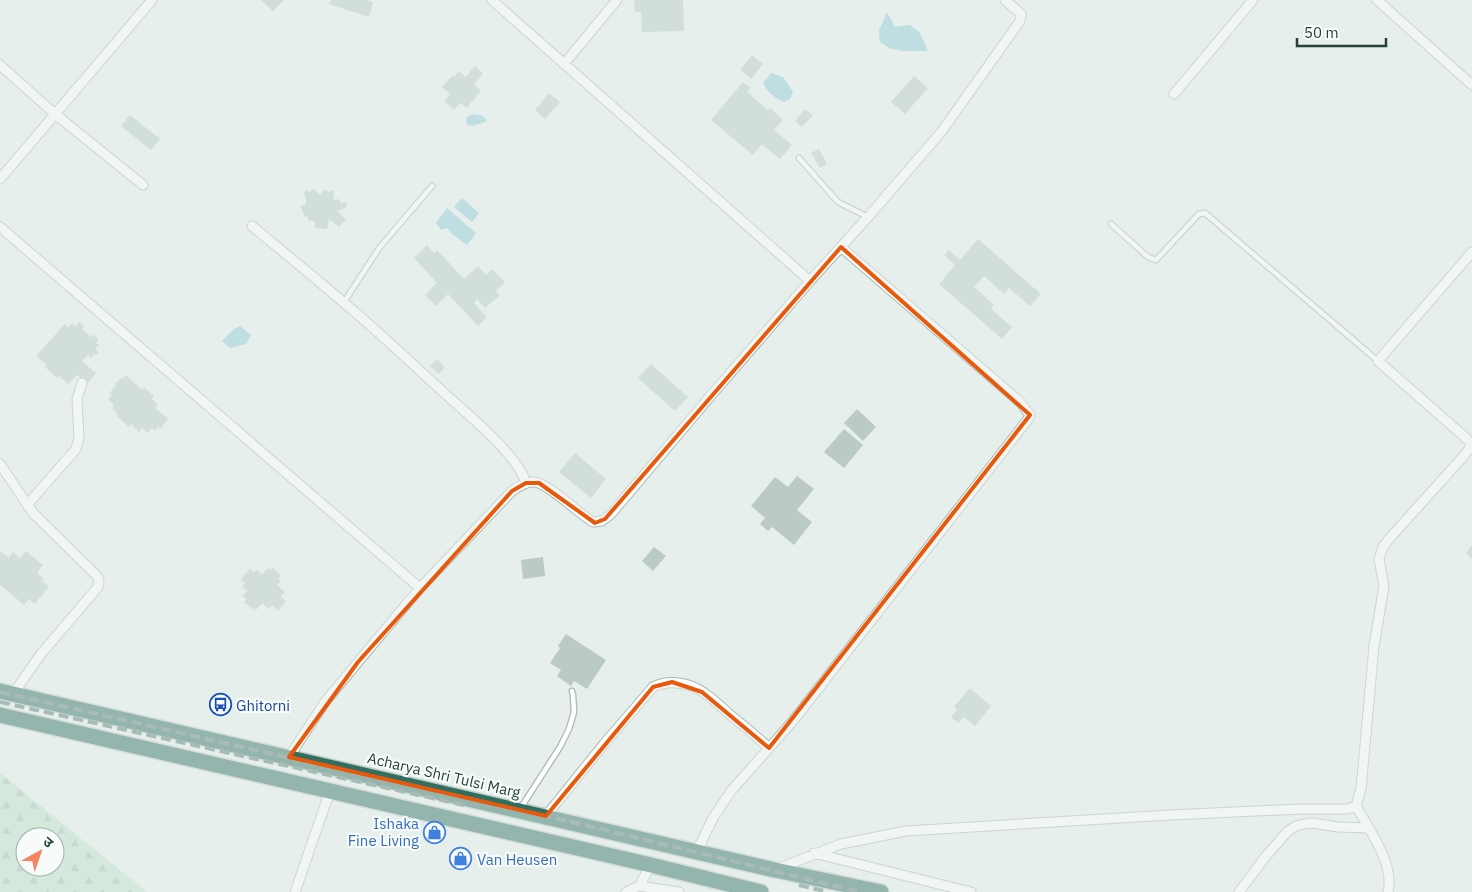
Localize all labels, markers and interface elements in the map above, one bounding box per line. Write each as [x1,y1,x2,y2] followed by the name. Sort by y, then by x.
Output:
[1297,15,1386,47] scale bar
[1304,23,1339,42] text: 50 m
[208,693,232,717] bus stop icon: Ghitorni
[236,696,290,715] place label: Ghitorni
[366,748,522,802] street label: Acharya Shri Tulsi Marg
[348,814,419,850] place label: Ishaka Fine Living
[423,820,447,844] shop icon: Ishaka Fine Living
[15,827,65,877] north arrow
[39,833,58,852] text: उ
[449,847,473,871] shop icon: Van Heusen
[477,850,557,869] place label: Van Heusen

